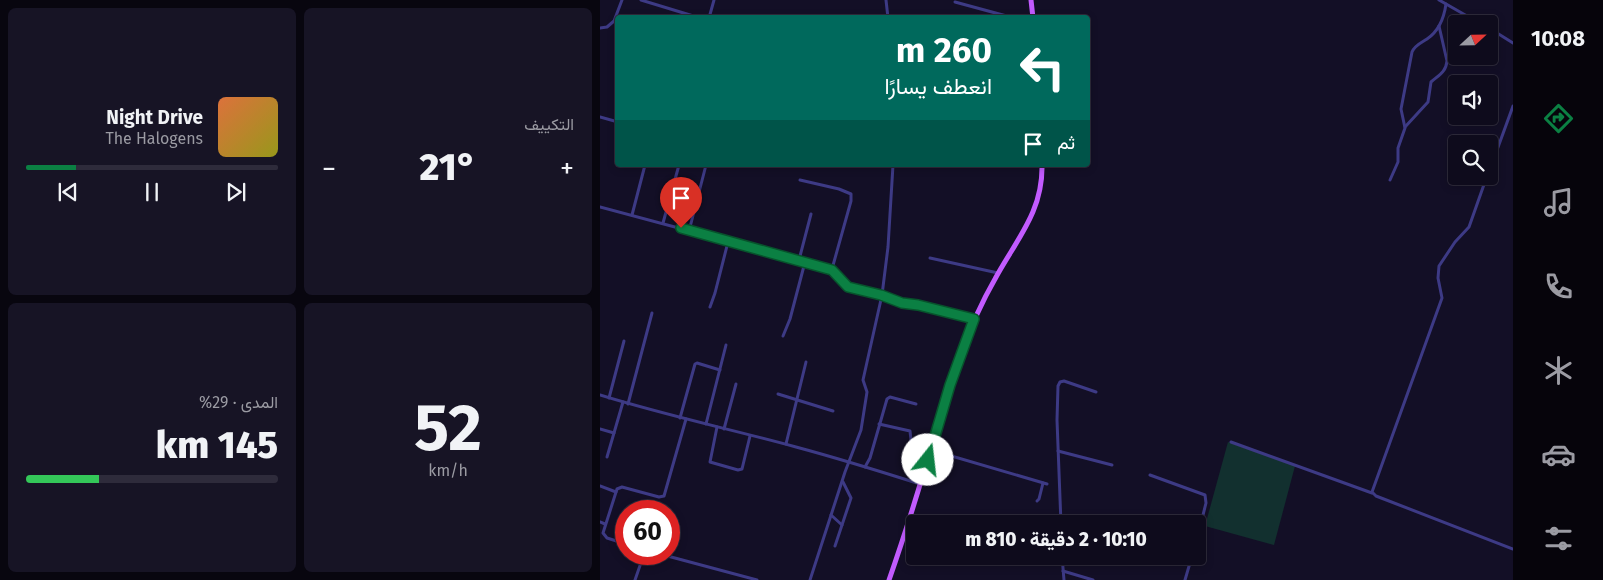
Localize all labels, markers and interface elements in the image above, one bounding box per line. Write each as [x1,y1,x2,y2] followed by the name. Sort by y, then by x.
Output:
[1448,15,1498,65] north arrow
[1448,15,1498,185] map controls
[1531,25,1585,52] text: 10:08
[896,29,992,71] text: 260 m
[1010,35,1075,100] icon: left
[885,73,992,100] text: انعطف يسارًا
[1448,75,1498,125] button: sound
[1541,101,1576,136] icon: directions
[106,106,203,129] text: Night Drive
[524,115,574,134] text: التكييف
[105,129,203,148] text: The Halogens
[1019,130,1047,158] icon: arrive
[1057,131,1075,154] text: ثم
[1448,135,1498,185] button: search
[420,144,476,190] text: 21°
[322,152,336,185] text: −
[560,152,574,185] text: +
[660,177,702,228] pin
[54,178,82,206] icon: previous
[138,178,166,206] icon: pause
[222,178,250,206] icon: next
[667,184,695,212] icon: arrive
[1541,185,1576,220] icon: music
[1541,269,1576,304] icon: phone
[1541,353,1576,388] icon: climate
[414,389,482,467] text: 52
[199,393,278,412] text: المدى · 29%
[156,422,278,468] text: 145 km
[901,433,953,485] position arrow
[1541,437,1576,472] icon: car
[428,461,468,480] text: km/h
[615,500,680,565] speed limit sign: 60
[1541,521,1576,556] icon: filters
[965,528,1147,551] text: 10:10 · 2 دقيقة · 810 m

